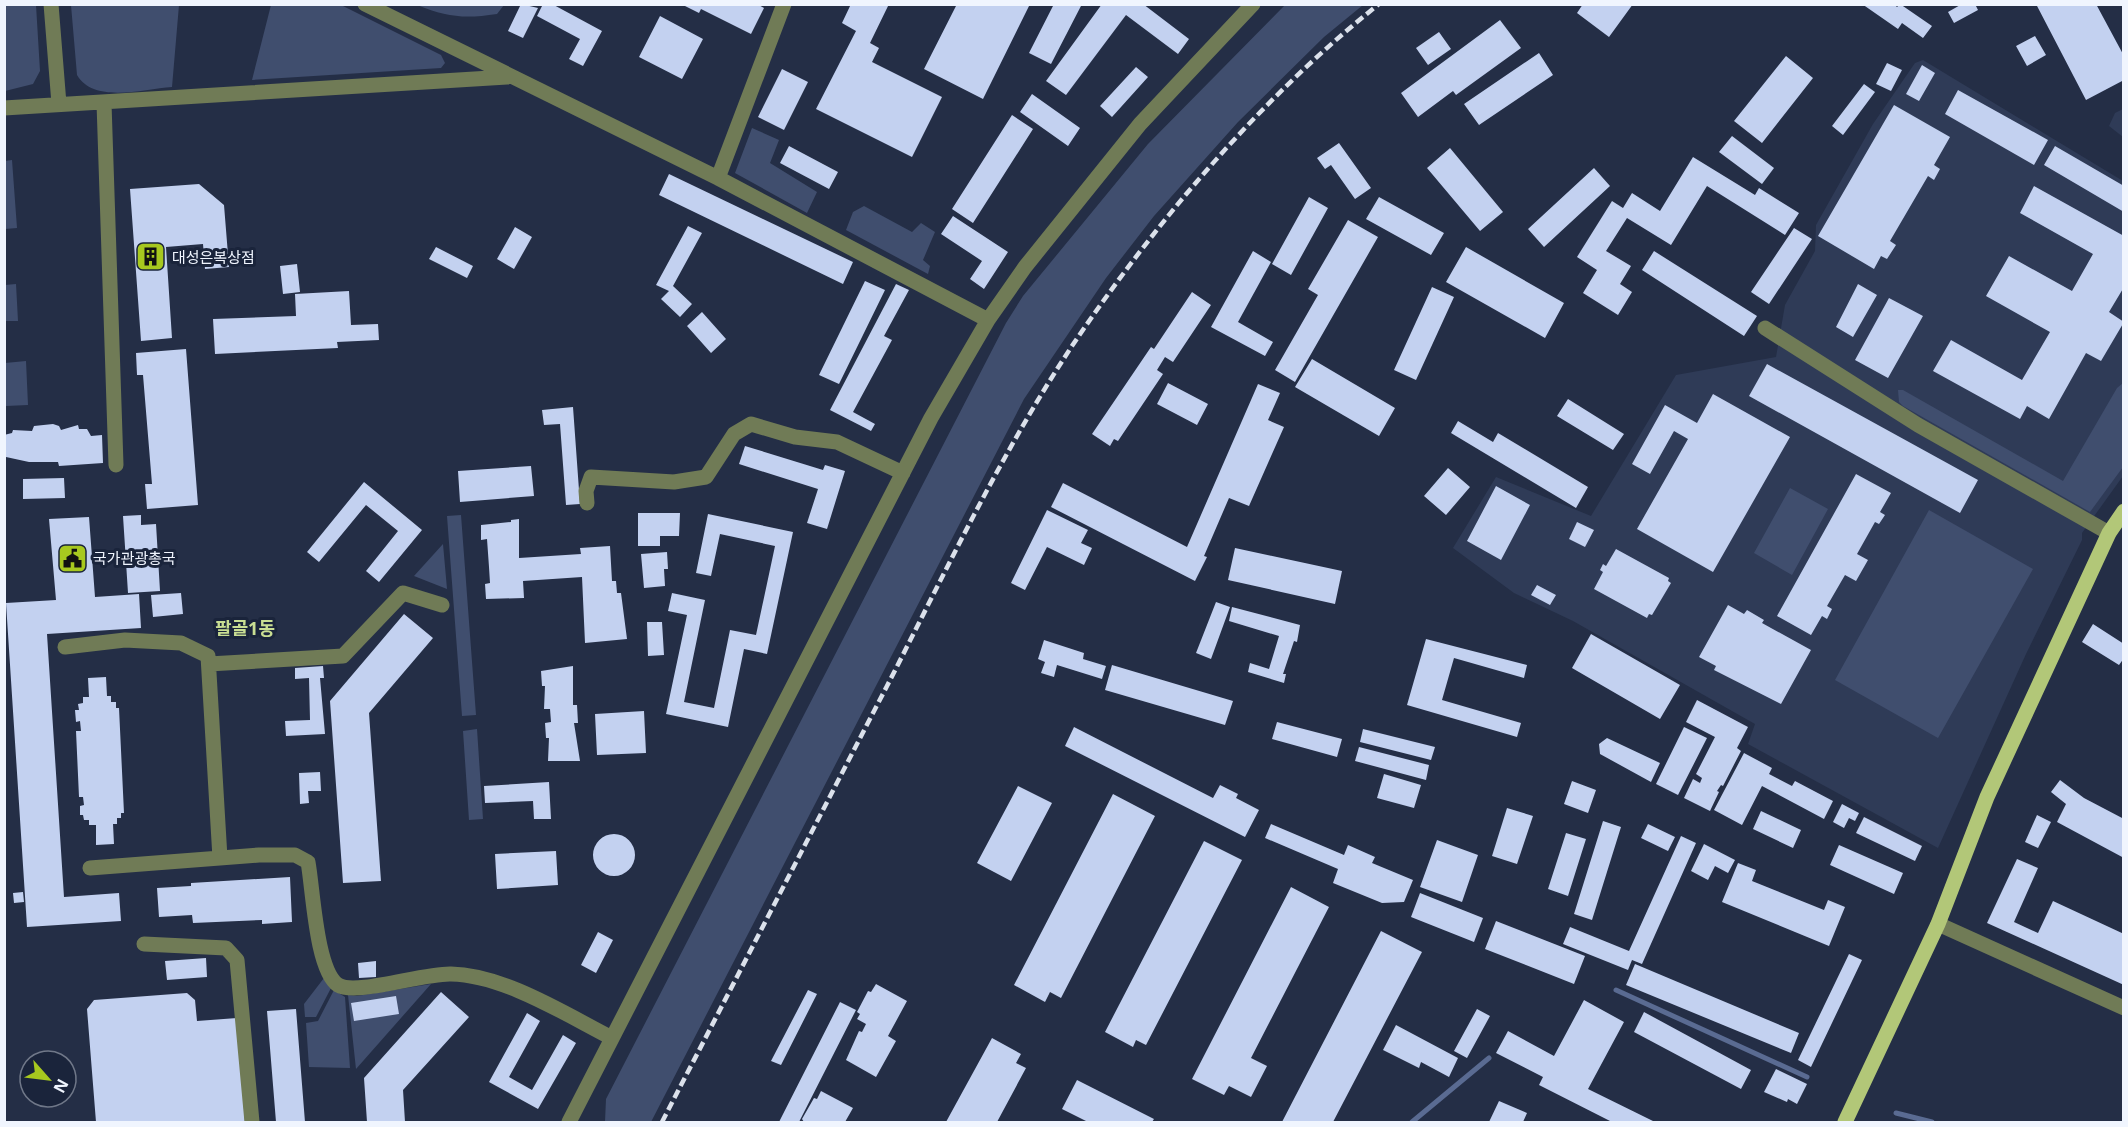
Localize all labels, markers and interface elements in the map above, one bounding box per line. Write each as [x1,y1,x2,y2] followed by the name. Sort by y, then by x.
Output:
[135,241,167,273] building icon: 대성은복상점
[172,247,255,267] place label: 대성은복상점
[56,542,88,574] public building icon: 국가관광총국
[93,548,176,568] place label: 국가관광총국
[215,616,275,640] district label: 팔골1동
[18,1049,78,1109] north arrow
[48,1075,74,1097] text: N

